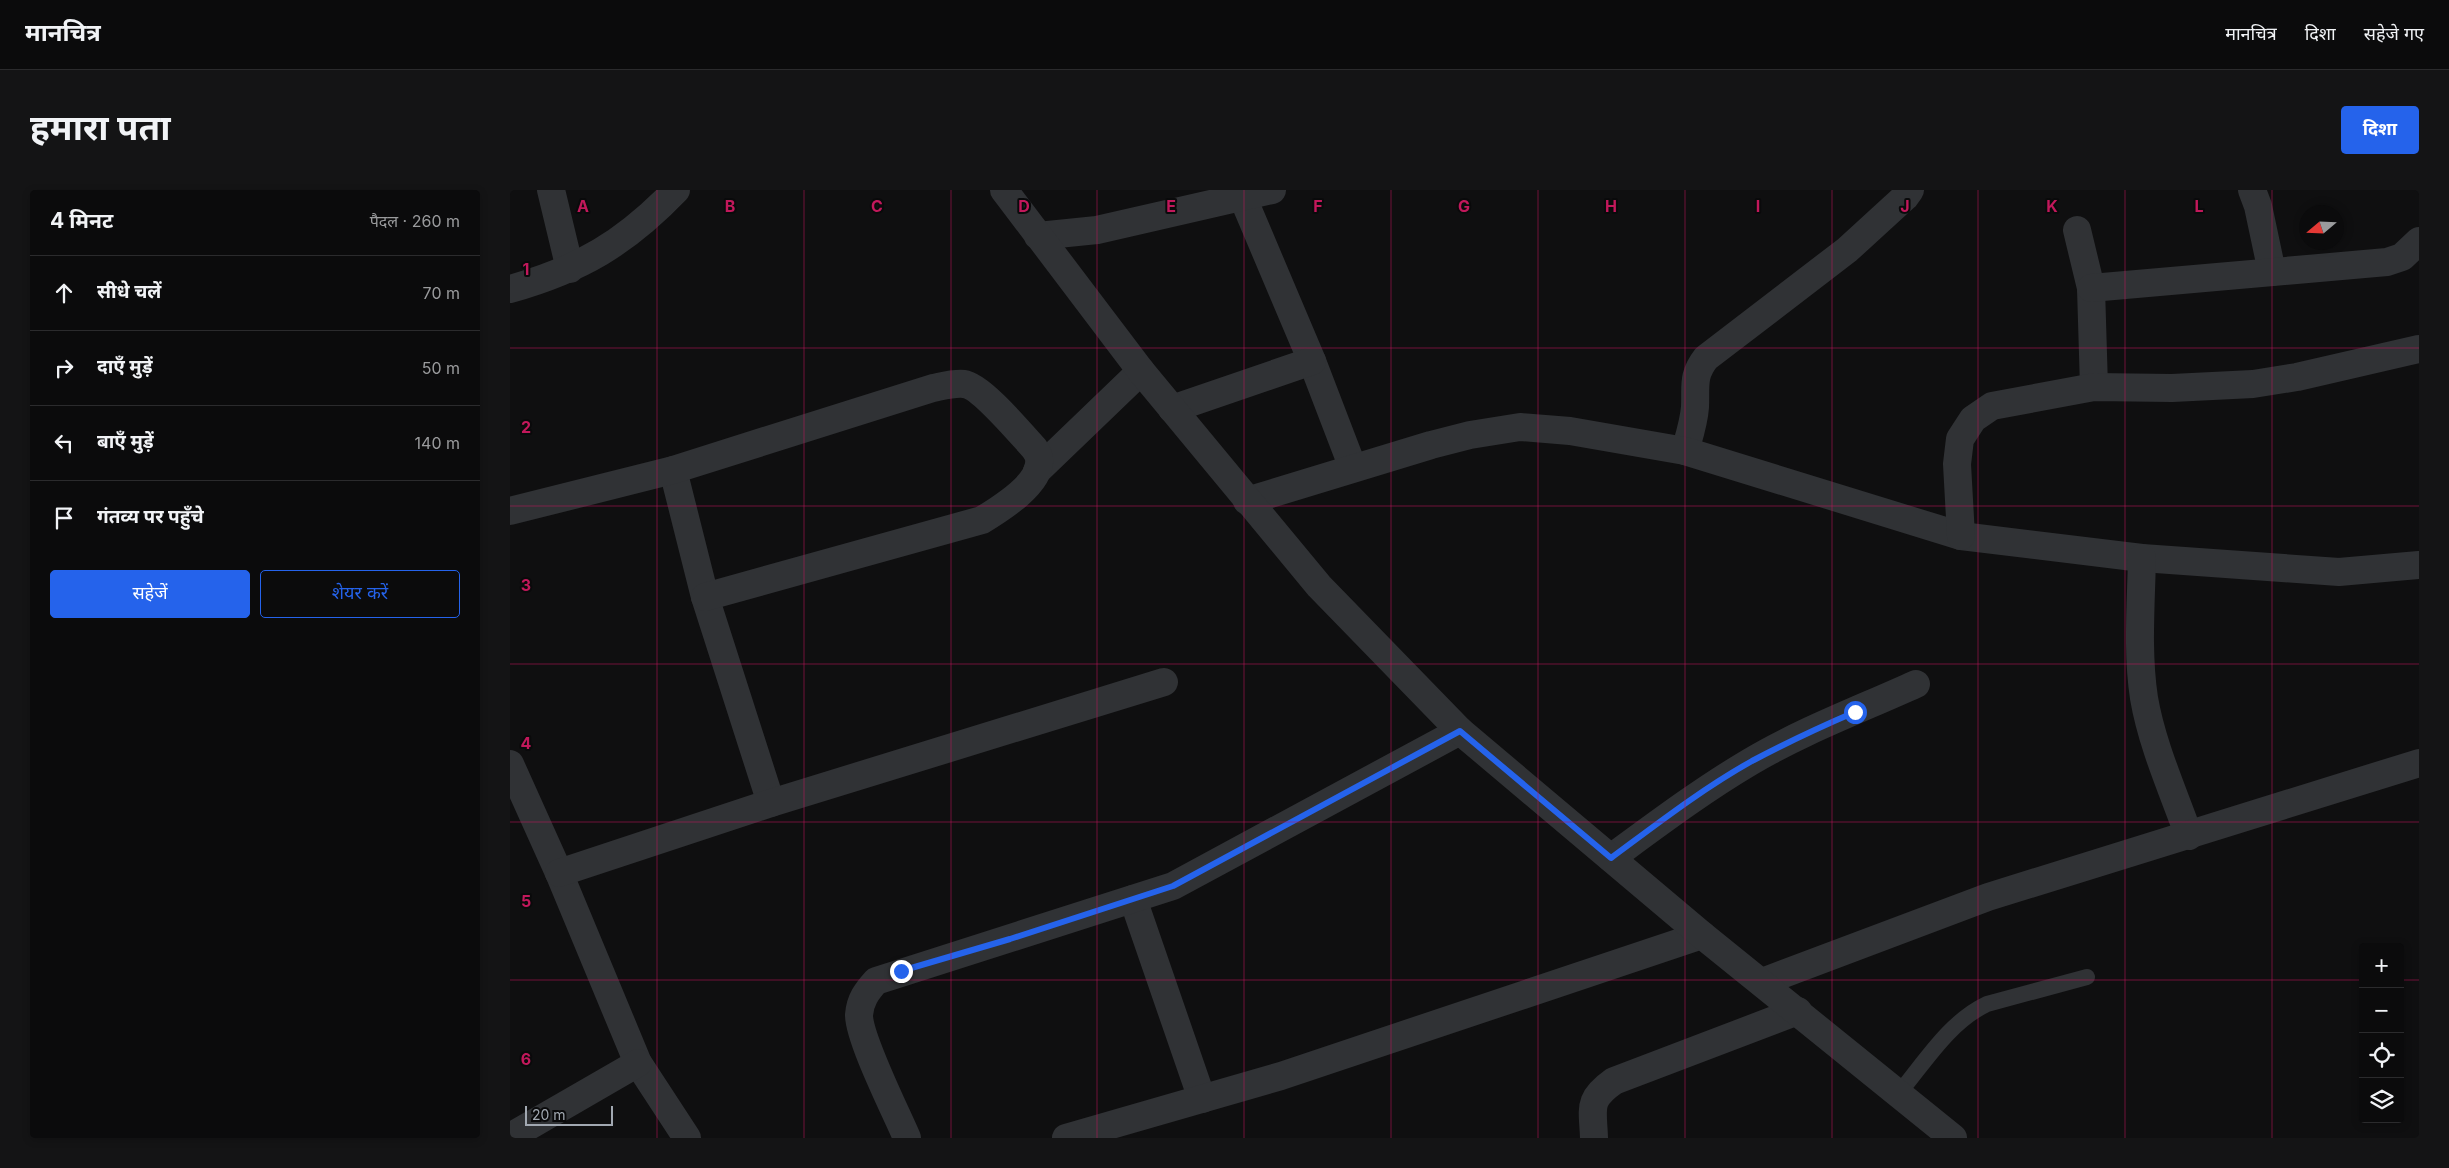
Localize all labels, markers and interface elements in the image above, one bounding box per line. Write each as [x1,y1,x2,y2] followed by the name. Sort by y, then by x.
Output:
[25,18,101,47] text: मानचित्र
[2225,23,2277,44] text: मानचित्र
[2305,23,2336,44] text: दिशा
[2364,23,2424,44] text: सहेजे गए
[30,106,170,148] text: हमारा पता
[2341,106,2419,154] button: दिशा
[577,196,589,216] text: A
[725,196,735,216] text: B
[871,196,883,216] text: C
[1018,196,1030,216] text: D
[1166,196,1176,216] text: E
[1313,196,1323,216] text: F
[1458,196,1470,216] text: G
[1605,196,1617,216] text: H
[1756,196,1760,216] text: I
[1900,196,1910,216] text: J
[2046,196,2058,216] text: K
[2194,196,2204,216] text: L
[2299,205,2344,250] north arrow
[50,208,113,233] text: 4 मिनट
[370,211,460,231] text: पैदल · 260 m
[523,259,529,279] text: 1
[50,279,78,307] icon: ahead
[97,280,161,303] text: सीधे चलें
[423,283,460,303] text: 70 m
[50,354,78,382] icon: right
[97,355,153,378] text: दाएँ मुड़ें
[422,358,460,378] text: 50 m
[521,417,531,437] text: 2
[50,429,78,457] icon: left
[97,430,154,453] text: बाएँ मुड़ें
[415,433,460,453] text: 140 m
[50,504,78,532] icon: arrive
[97,505,204,528] text: गंतव्य पर पहुँचे
[50,570,250,618] button: सहेजें
[260,570,460,618] button: शेयर करें
[521,575,531,595] text: 3
[1844,701,1867,724] route start
[521,733,532,753] text: 4
[521,891,531,911] text: 5
[2359,943,2404,1123] map controls
[2359,943,2404,988] button: +
[890,960,913,983] route end
[2359,988,2404,1033] button: −
[2359,1033,2404,1078] button: locate
[521,1049,531,1069] text: 6
[2359,1078,2404,1123] button: layers
[525,1103,612,1126] scale bar
[532,1106,566,1123] text: 20 m

